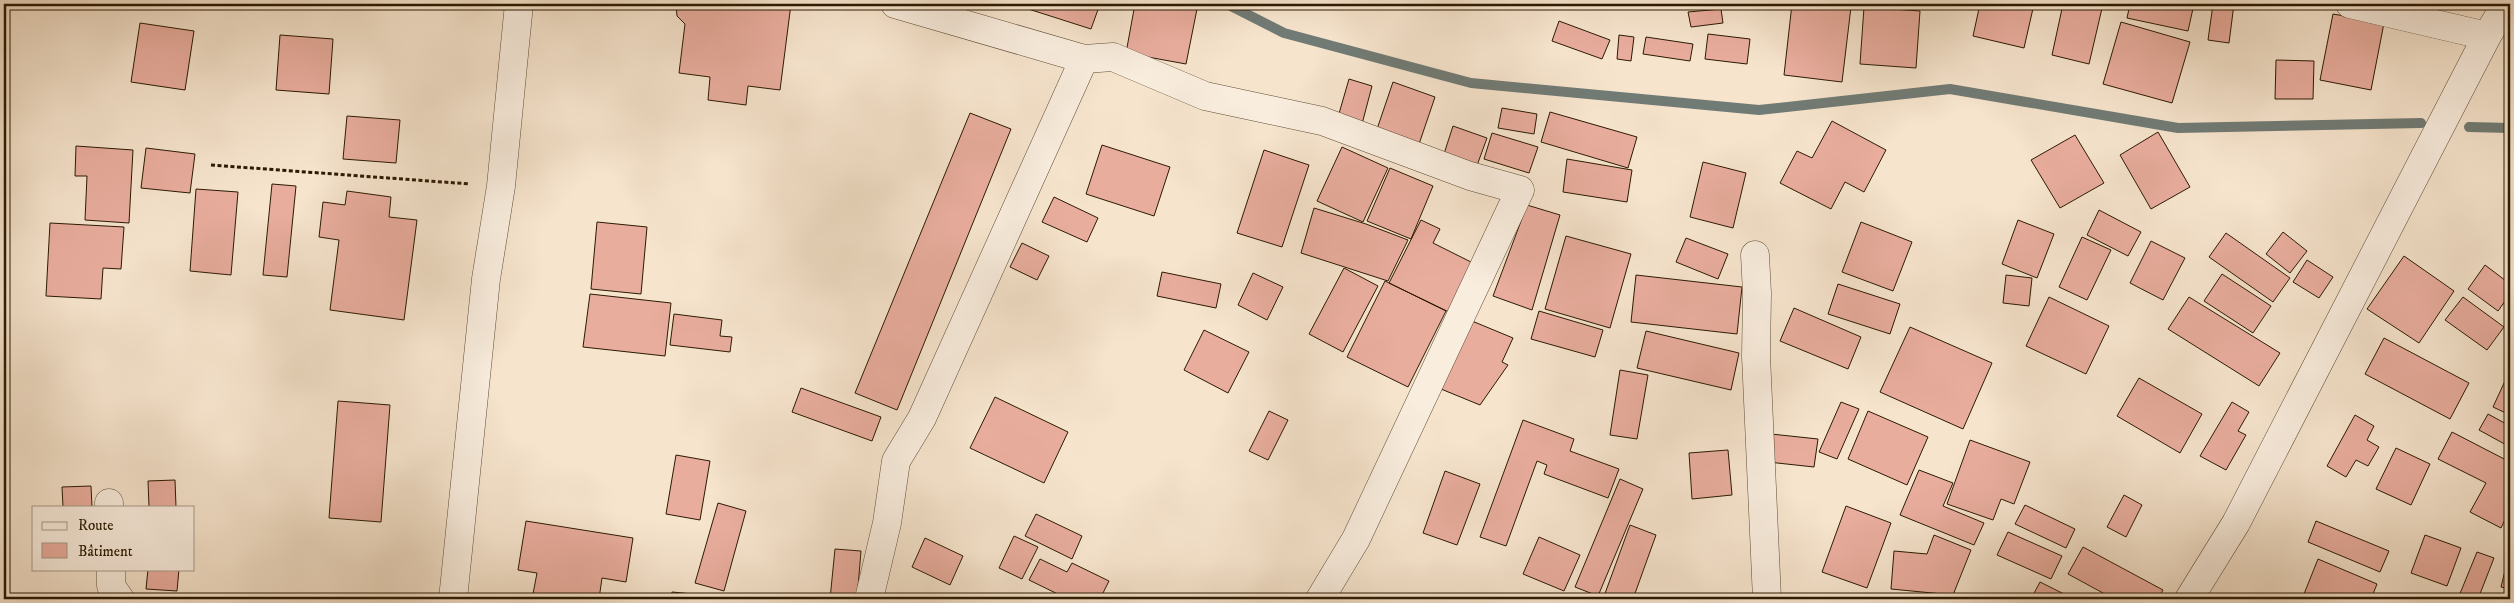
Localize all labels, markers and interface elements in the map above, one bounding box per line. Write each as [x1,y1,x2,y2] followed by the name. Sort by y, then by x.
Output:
[32,506,195,570] legend
[78,516,113,535] text: Route
[78,542,133,561] text: Bâtiment

